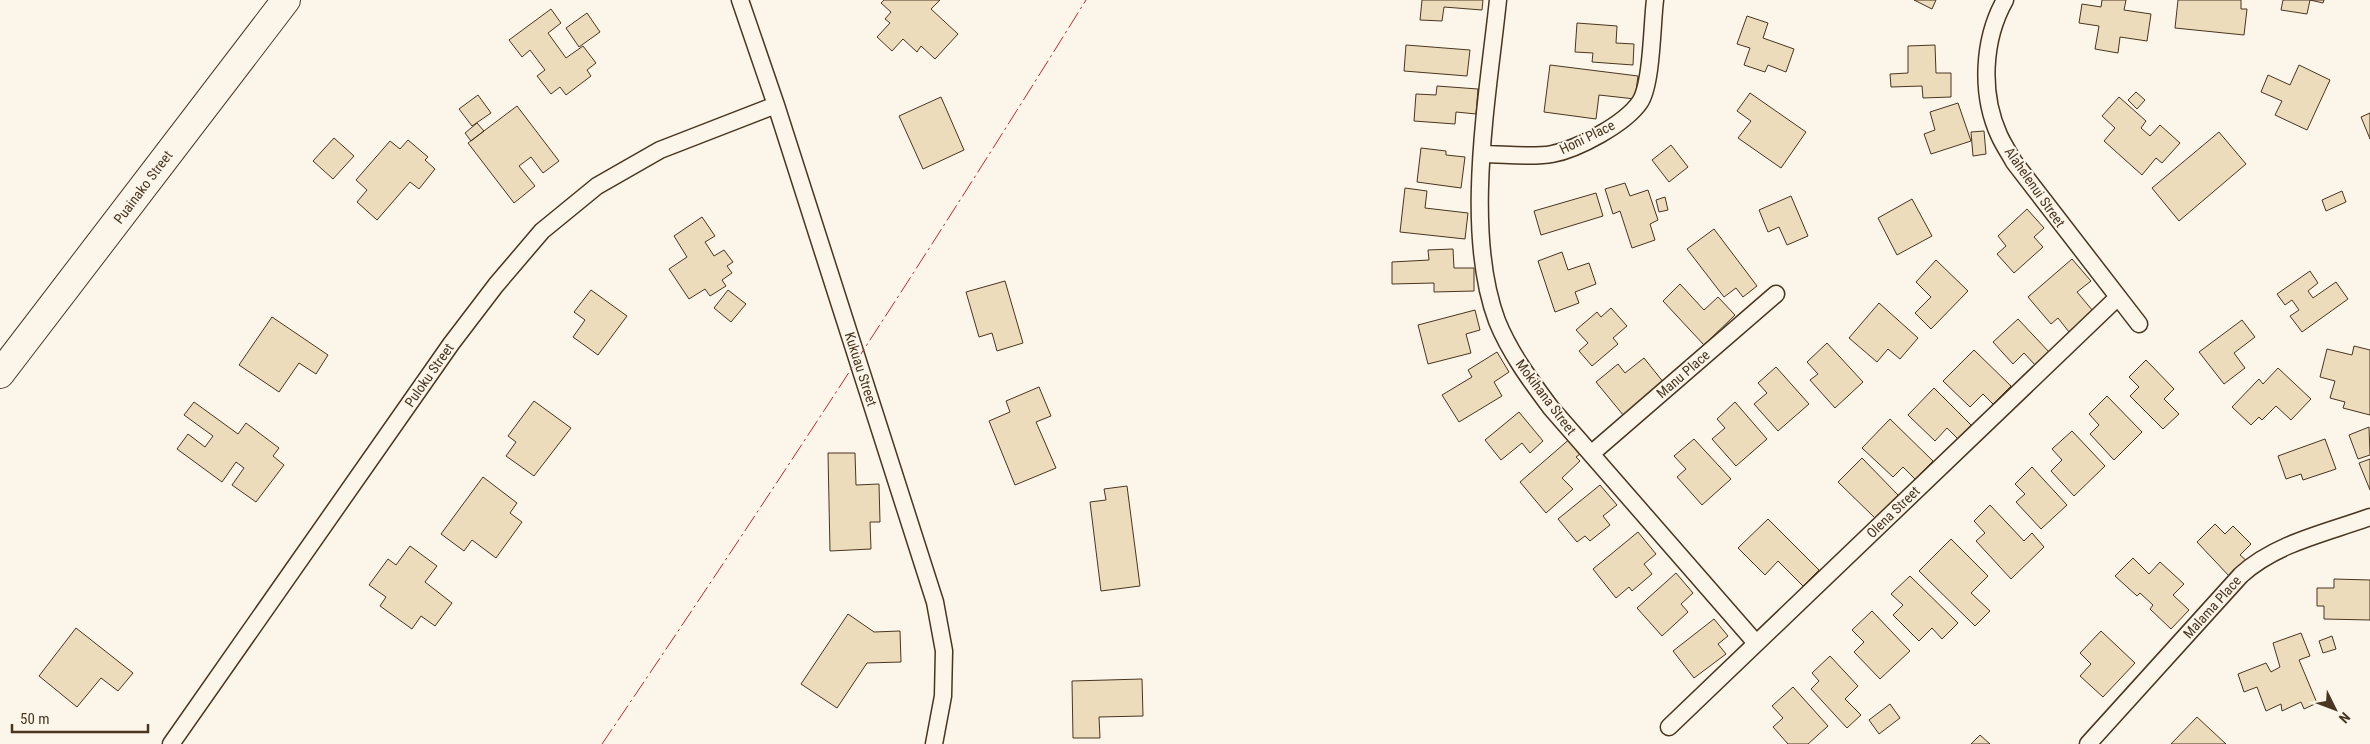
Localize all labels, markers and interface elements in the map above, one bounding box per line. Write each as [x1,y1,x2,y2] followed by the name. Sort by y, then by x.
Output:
[1557,117,1618,157] street label: Honi Place
[2002,144,2068,230] street label: Alahelenui Street
[110,147,176,227] street label: Puainako Street
[842,330,880,408] street label: Kukuau Street
[401,340,457,410] street label: Puloku Street
[1653,346,1713,401] street label: Manu Place
[1512,356,1580,438] street label: Mokihana Street
[1863,483,1923,541] street label: Olena Street
[2180,572,2244,641] street label: Malama Place
[2310,684,2360,734] north arrow
[12,702,149,734] scale bar
[2336,709,2353,726] text: N
[20,710,50,728] text: 50 m

